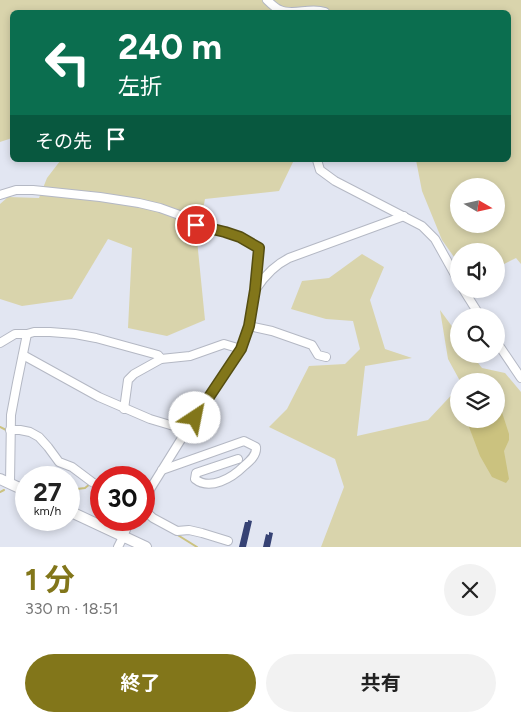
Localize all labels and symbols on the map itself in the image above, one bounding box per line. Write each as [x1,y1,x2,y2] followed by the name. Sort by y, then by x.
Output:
[450,178,505,232] north arrow
[175,204,217,246] pin
[168,391,220,443] position arrow
[90,466,155,531] speed limit sign: 30

